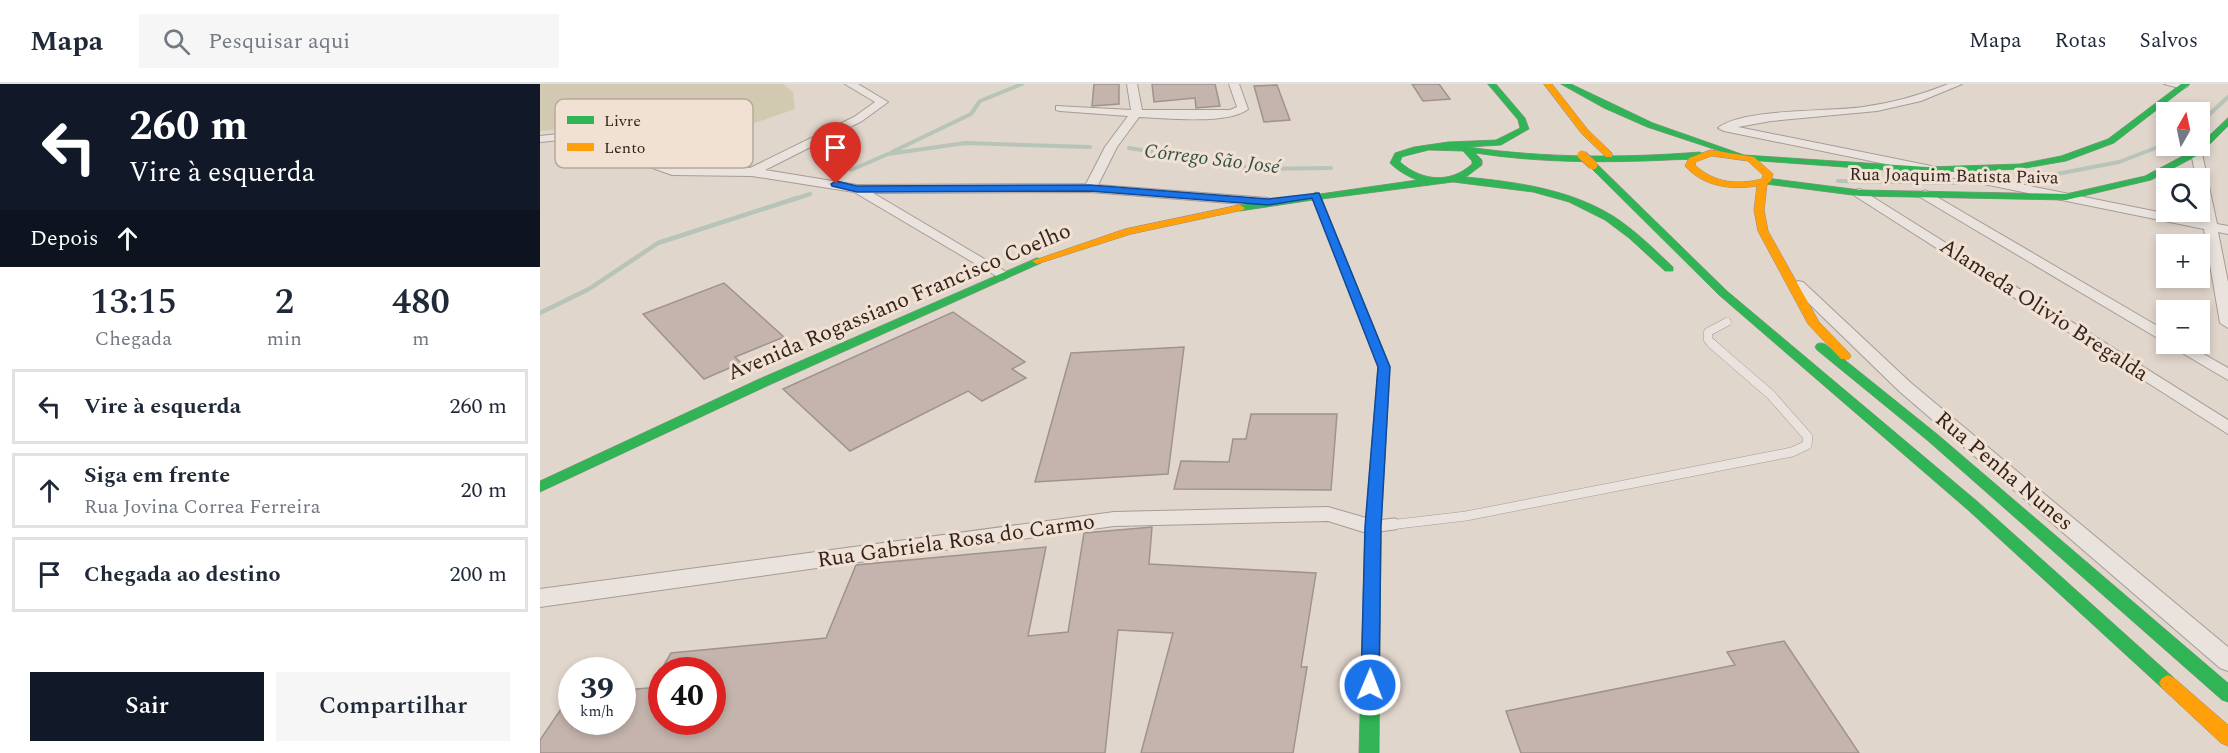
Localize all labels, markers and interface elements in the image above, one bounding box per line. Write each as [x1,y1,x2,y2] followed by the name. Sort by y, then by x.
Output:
[139,14,559,68] search box
[30,20,103,63] text: Mapa
[160,25,193,58] icon: search
[208,25,350,58] text: Pesquisar aqui
[1969,25,2022,57] text: Mapa
[2055,25,2107,57] text: Rotas
[2140,25,2198,57] text: Salvos
[129,95,248,158] text: 260 m
[555,99,753,168] legend
[2156,102,2210,156] north arrow
[2156,102,2210,354] map controls
[30,108,108,186] icon: left
[604,109,641,133] text: Livre
[810,122,861,184] pin
[819,131,852,164] icon: arrive
[604,136,645,160] text: Lento
[1142,136,1284,182] water label: Córrego São José
[129,152,315,194] text: Vire à esquerda
[1849,161,2059,191] street label: Rua Joaquim Batista Paiva
[2156,168,2210,222] button: search
[722,214,1076,390] street label: Avenida Rogassiano Francisco Coelho
[30,222,99,255] text: Depois
[111,222,144,255] icon: ahead
[1933,230,2155,390] street label: Alameda Olivio Bregalda
[2156,234,2210,288] button: +
[90,275,177,330] text: 13:15
[275,275,294,330] text: 2
[392,275,450,330] text: 480
[2156,300,2210,354] button: −
[95,324,172,354] text: Chegada
[267,324,302,354] text: min
[412,324,430,354] text: m
[33,390,66,423] icon: left
[84,390,241,423] text: Vire à esquerda
[450,390,507,423] text: 260 m
[1928,403,2080,539] street label: Rua Penha Nunes
[84,459,230,492] text: Siga em frente
[33,474,66,507] icon: ahead
[461,474,507,507] text: 20 m
[84,492,320,522] text: Rua Jovina Correa Ferreira
[815,505,1097,577] street label: Rua Gabriela Rosa do Carmo
[33,558,66,591] icon: arrive
[84,558,281,591] text: Chegada ao destino
[450,558,507,591] text: 200 m
[1338,653,1402,717] position arrow
[648,657,726,735] speed limit sign: 40
[580,666,614,712] text: 39
[30,672,264,741] button: Sair
[276,672,510,741] button: Compartilhar
[580,700,614,723] text: km/h

